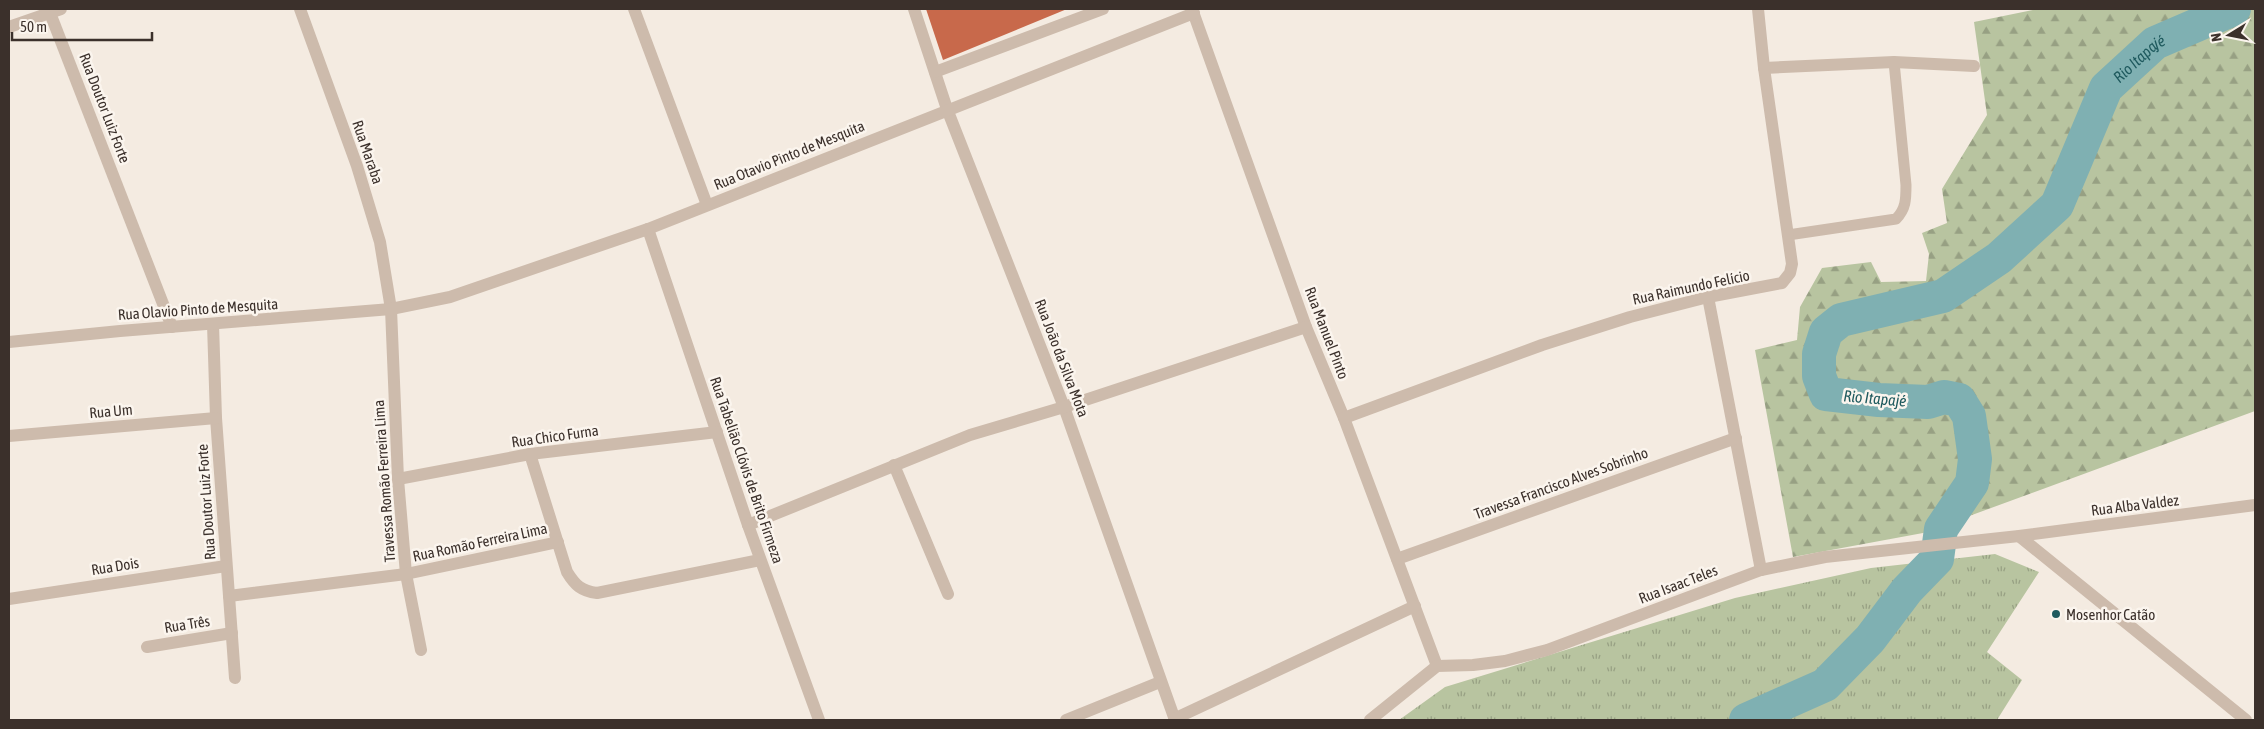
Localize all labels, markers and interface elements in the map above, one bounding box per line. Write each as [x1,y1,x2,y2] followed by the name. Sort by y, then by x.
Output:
[12,10,152,42] scale bar
[2204,10,2254,60] north arrow
[20,18,47,35] text: 50 m
[2109,31,2168,86] water label: Rio Itapajé
[2208,32,2225,43] text: N
[76,51,134,165] street label: Rua Doutor Luiz Forte
[711,117,867,193] street label: Rua Otavio Pinto de Mesquita
[349,118,387,186] street label: Rua Maraba
[1631,266,1751,308] street label: Rua Raimundo Felício
[1302,285,1352,381] street label: Rua Manuel Pinto
[117,295,279,323] street label: Rua Olavio Pinto de Mesquita
[1032,297,1092,419] street label: Rua João da Silva Mota
[707,374,787,566] street label: Rua Tabelião Clóvis de Brito Firmeza
[1843,386,1907,411] water label: Rio Itapajé
[370,399,398,563] street label: Travessa Romão Ferreira Lima
[89,401,133,421] street label: Rua Um
[510,421,600,451] street label: Rua Chico Furna
[193,443,219,561] street label: Rua Doutor Luiz Forte
[1472,444,1650,522] street label: Travessa Francisco Alves Sobrinho
[2090,491,2180,519] street label: Rua Alba Valdez
[411,519,549,565] street label: Rua Romão Ferreira Lima
[90,554,140,578] street label: Rua Dois
[1636,561,1720,607] street label: Rua Isaac Teles
[2066,606,2155,623] place label: Mosenhor Catão
[2050,608,2062,620] marker: Mosenhor Catão
[163,612,211,636] street label: Rua Três

